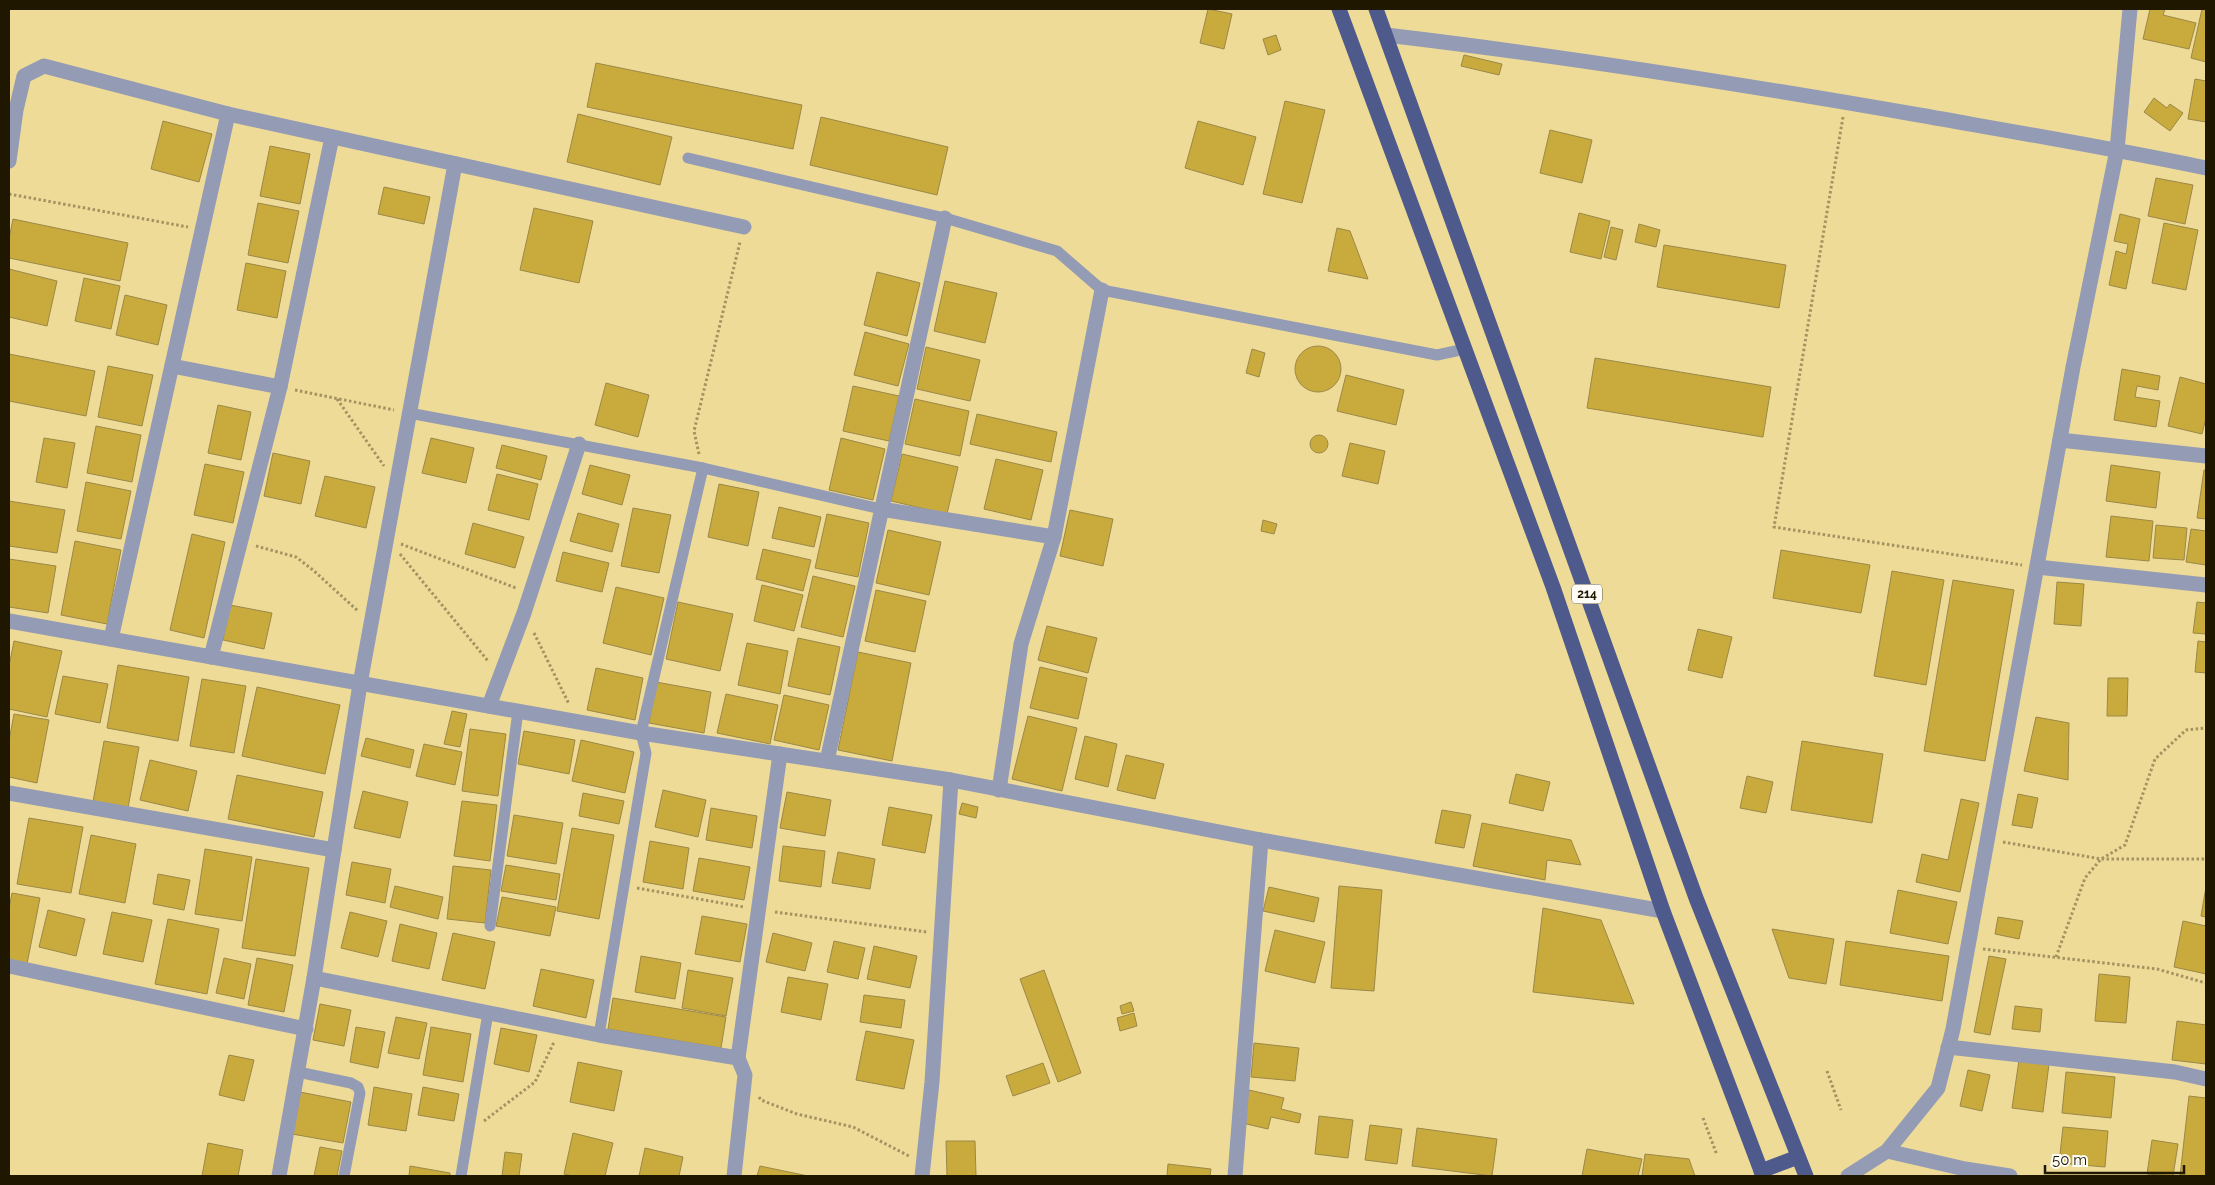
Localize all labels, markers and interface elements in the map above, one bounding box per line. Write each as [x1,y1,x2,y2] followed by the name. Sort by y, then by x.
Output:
[1572,584,1602,604] road number: 214
[2045,1142,2184,1174] scale bar
[2052,1151,2087,1169] text: 50 m

